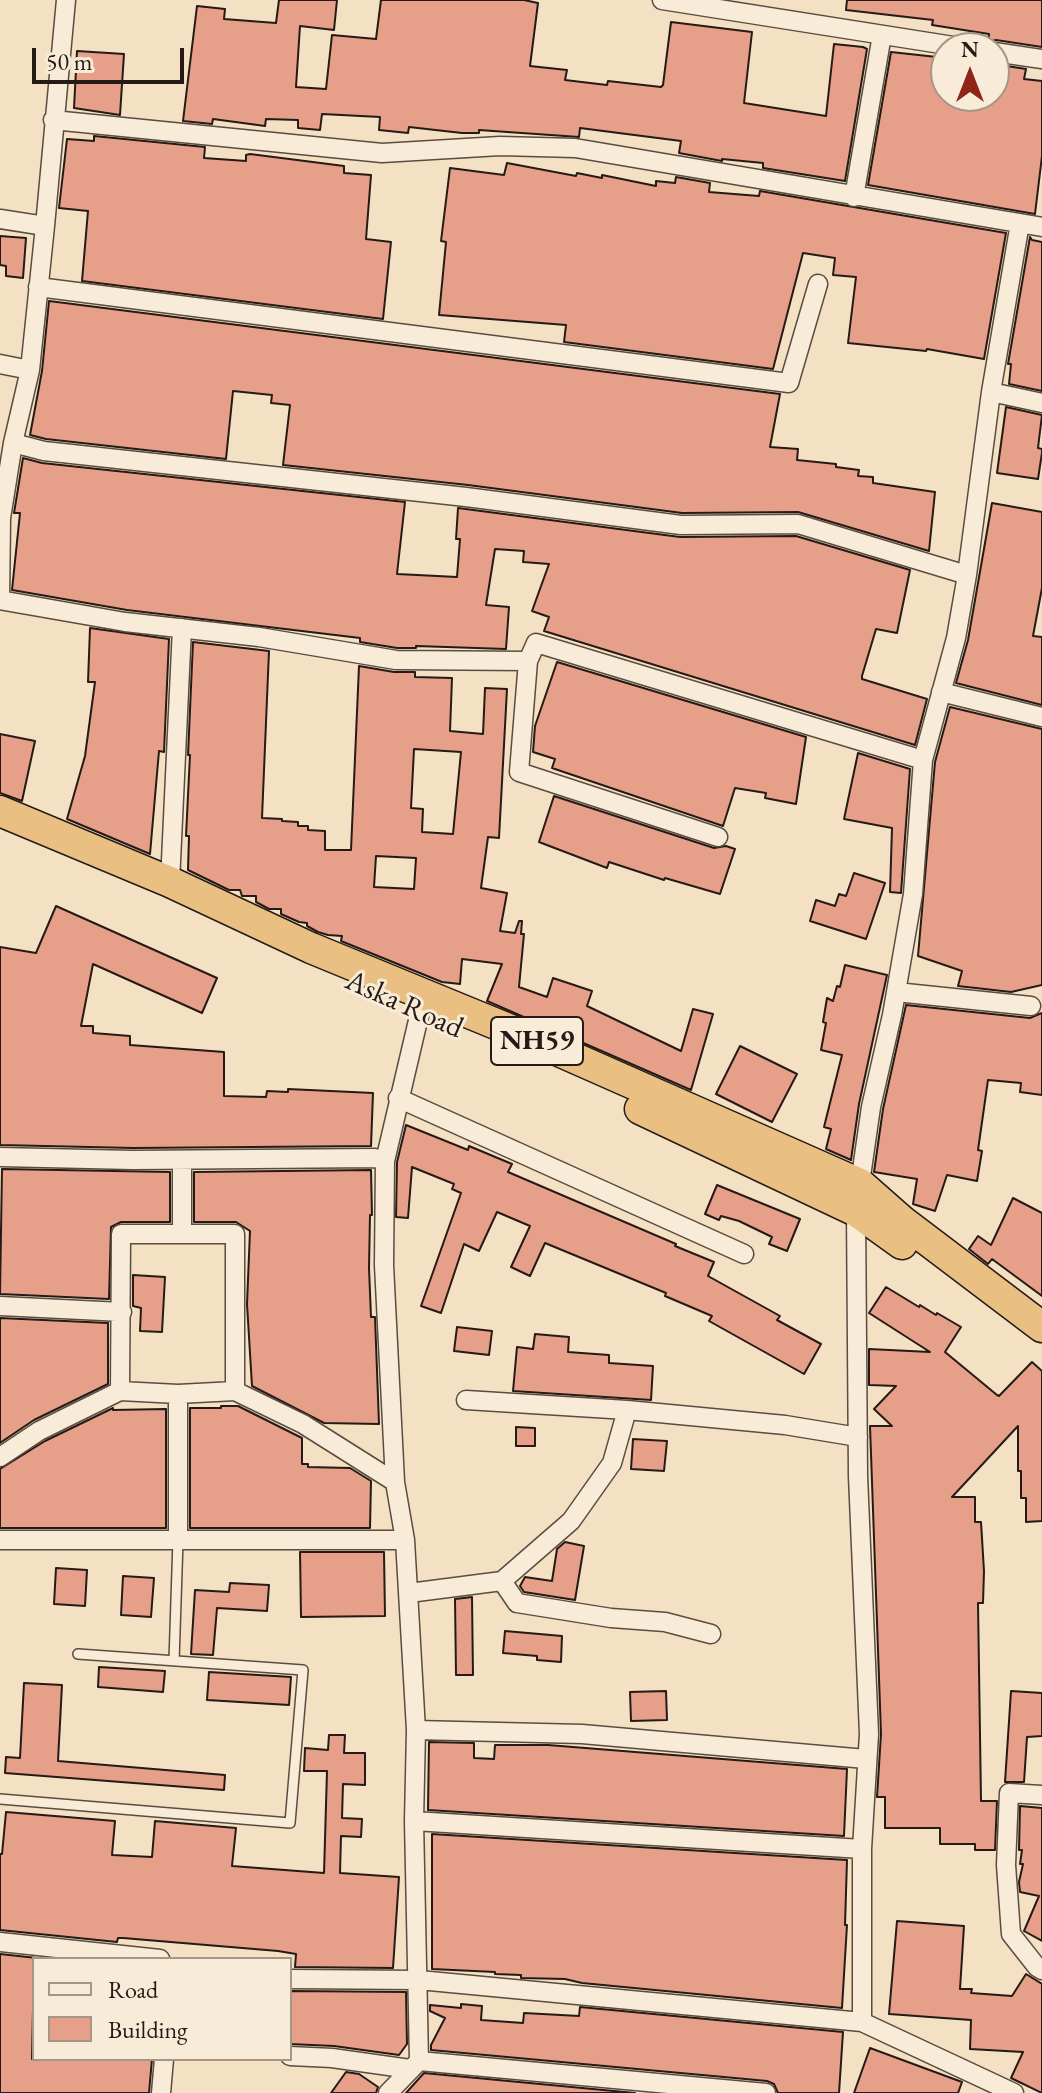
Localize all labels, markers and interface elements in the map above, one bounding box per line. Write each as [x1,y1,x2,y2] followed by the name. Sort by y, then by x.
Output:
[36,32,188,82] scale bar
[930,32,1010,112] north arrow
[961,35,979,64] text: N
[46,46,93,77] text: 50 m
[339,963,469,1047] street label: Aska Road
[491,1017,583,1065] road number: NH59
[32,1957,292,2061] legend
[108,1974,158,2005] text: Road
[108,2014,188,2045] text: Building

